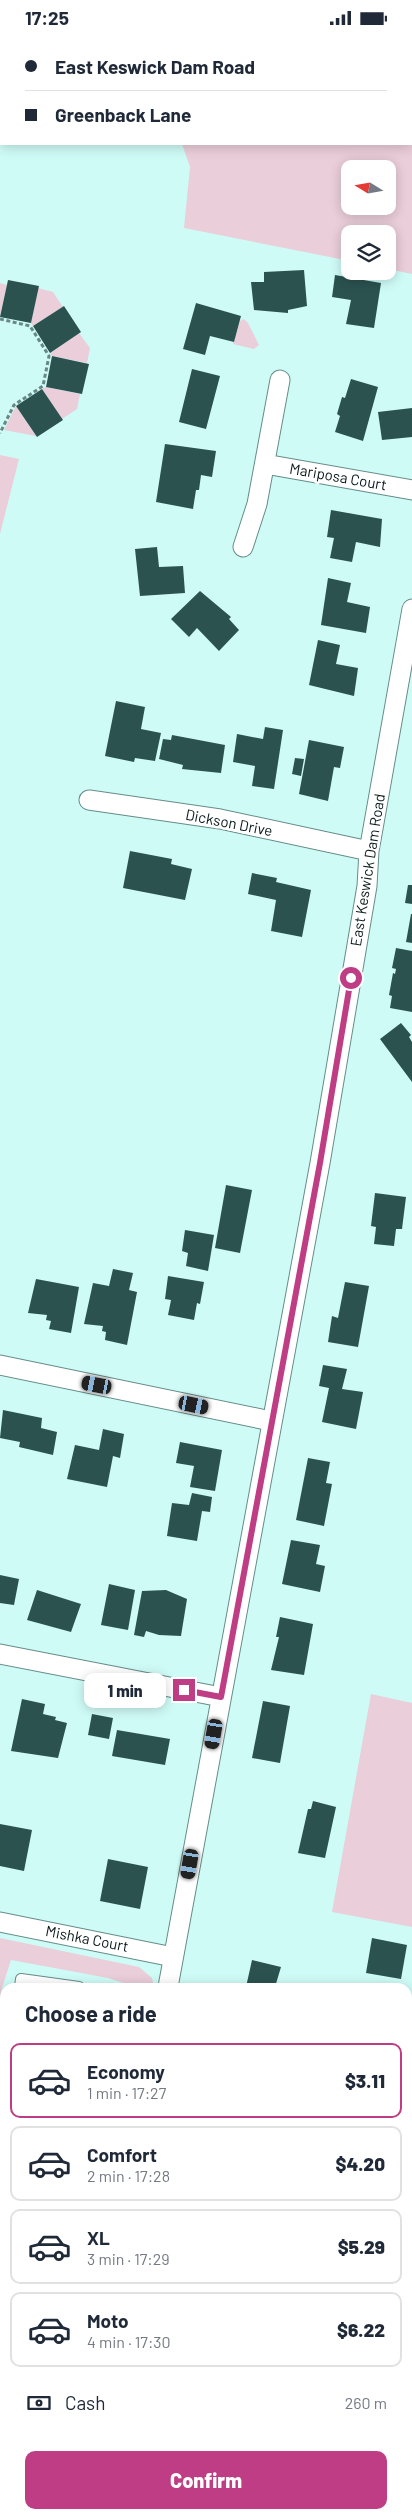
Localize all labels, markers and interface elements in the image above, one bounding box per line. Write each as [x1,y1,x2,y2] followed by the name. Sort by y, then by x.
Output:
[25,6,69,29] text: 17:25
[55,55,255,78] text: East Keswick Dam Road
[55,103,191,126] text: Greenback Lane
[341,160,396,215] north arrow
[341,160,396,280] map controls
[341,225,396,280] button: layers
[288,459,388,493] street label: Mariposa Court
[346,792,388,947] street label: East Keswick Dam Road
[184,805,274,839] street label: Dickson Drive
[340,967,362,989] route start
[80,1375,113,1395] car
[177,1395,210,1415] car
[84,1673,166,1707] callout: 1 min
[173,1679,195,1701] route end
[107,1681,143,1700] text: 1 min
[204,1718,223,1750] car
[180,1848,199,1880] car
[44,1921,130,1955] street label: Mishka Court
[25,2000,157,2026] text: Choose a ride
[27,2058,72,2103] icon: car
[87,2060,165,2083] text: Economy
[345,2069,385,2092] text: $3.11
[87,2083,166,2102] text: 1 min · 17:27
[27,2141,72,2186] icon: car
[87,2143,157,2166] text: Comfort
[335,2152,385,2175] text: $4.20
[87,2166,170,2185] text: 2 min · 17:28
[27,2224,72,2269] icon: car
[87,2226,110,2249] text: XL
[338,2235,385,2258] text: $5.29
[87,2249,170,2268] text: 3 min · 17:29
[27,2307,72,2352] icon: car
[87,2309,129,2332] text: Moto
[337,2318,385,2341] text: $6.22
[87,2332,171,2351] text: 4 min · 17:30
[25,2389,53,2417] icon: cash
[65,2391,106,2414] text: Cash
[345,2393,387,2412] text: 260 m
[25,2451,387,2509] button: Confirm

